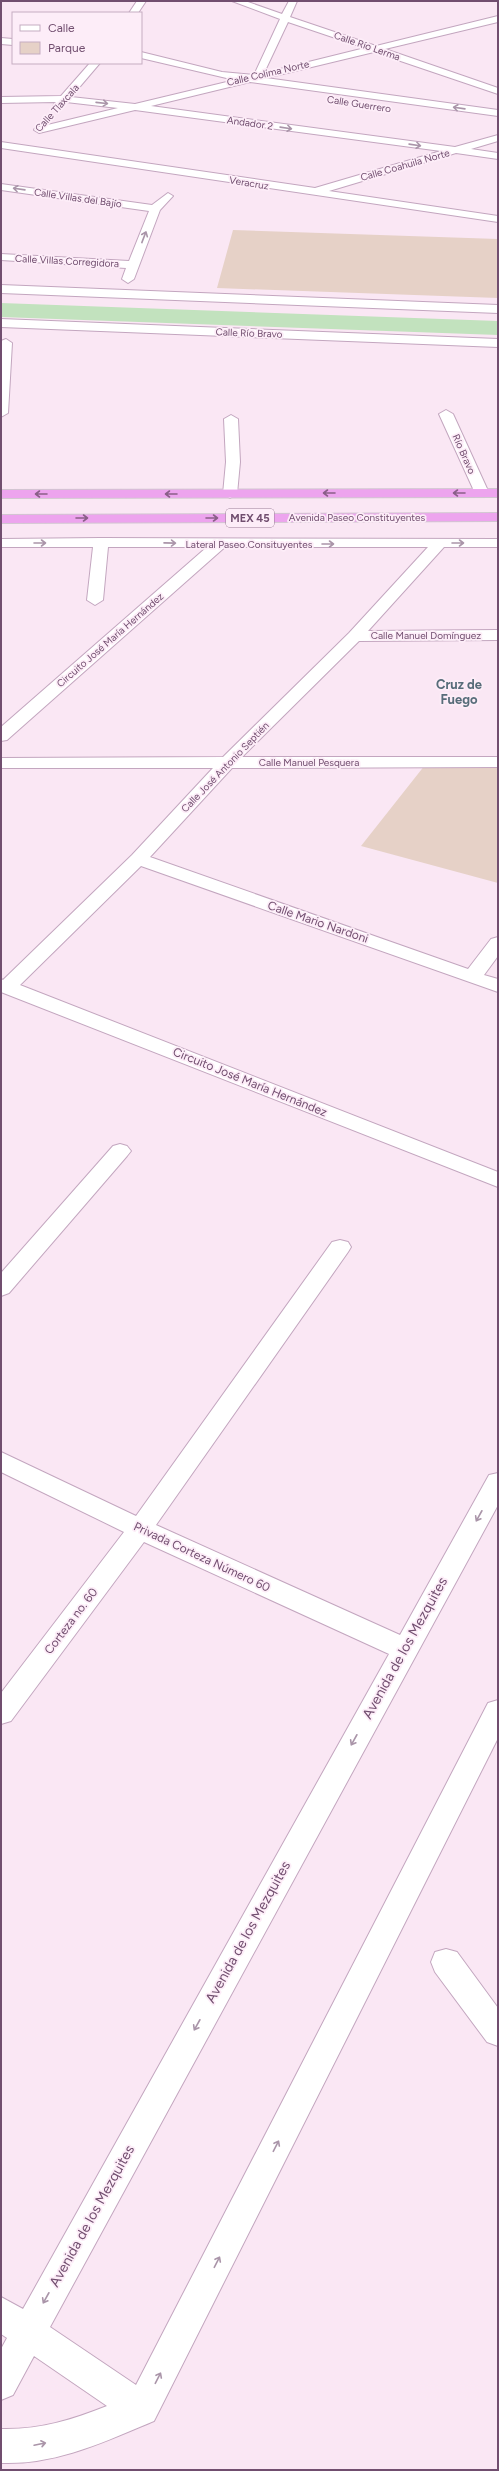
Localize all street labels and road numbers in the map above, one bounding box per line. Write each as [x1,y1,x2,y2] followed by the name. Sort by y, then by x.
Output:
[332,29,402,63] street label: Calle Río Lerma
[225,57,311,89] street label: Calle Colima Norte
[32,81,82,135] street label: Calle Tlaxcala
[326,93,392,116] street label: Calle Guerrero
[226,113,274,133] street label: Andador 2
[359,146,452,184] street label: Calle Coahuila Norte
[228,173,270,193] street label: Veracruz
[33,185,123,211] street label: Calle Villas del Bajío
[15,252,119,270] street label: Calle Villas Corregidora
[215,325,283,341] street label: Calle Río Bravo
[449,432,479,476] street label: Río Bravo
[226,509,274,527] road number: MEX 45
[289,511,426,524] street label: Avenida Paseo Constituyentes
[186,538,313,551] street label: Lateral Paseo Consituyentes
[54,590,166,690] street label: Circuito José María Hernández
[371,629,481,642] street label: Calle Manuel Domínguez
[178,719,272,815] street label: Calle José Antonio Septién
[259,756,359,769] street label: Calle Manuel Pesquera
[266,898,370,946] street label: Calle Mario Nardoni
[171,1045,329,1119] street label: Circuito José María Hernández
[132,1519,273,1595] street label: Privada Corteza Número 60
[359,1574,451,1722] street label: Avenida de los Mezquites
[42,1585,101,1657] street label: Corteza no. 60
[202,1858,294,2006] street label: Avenida de los Mezquites
[46,2142,138,2290] street label: Avenida de los Mezquites

